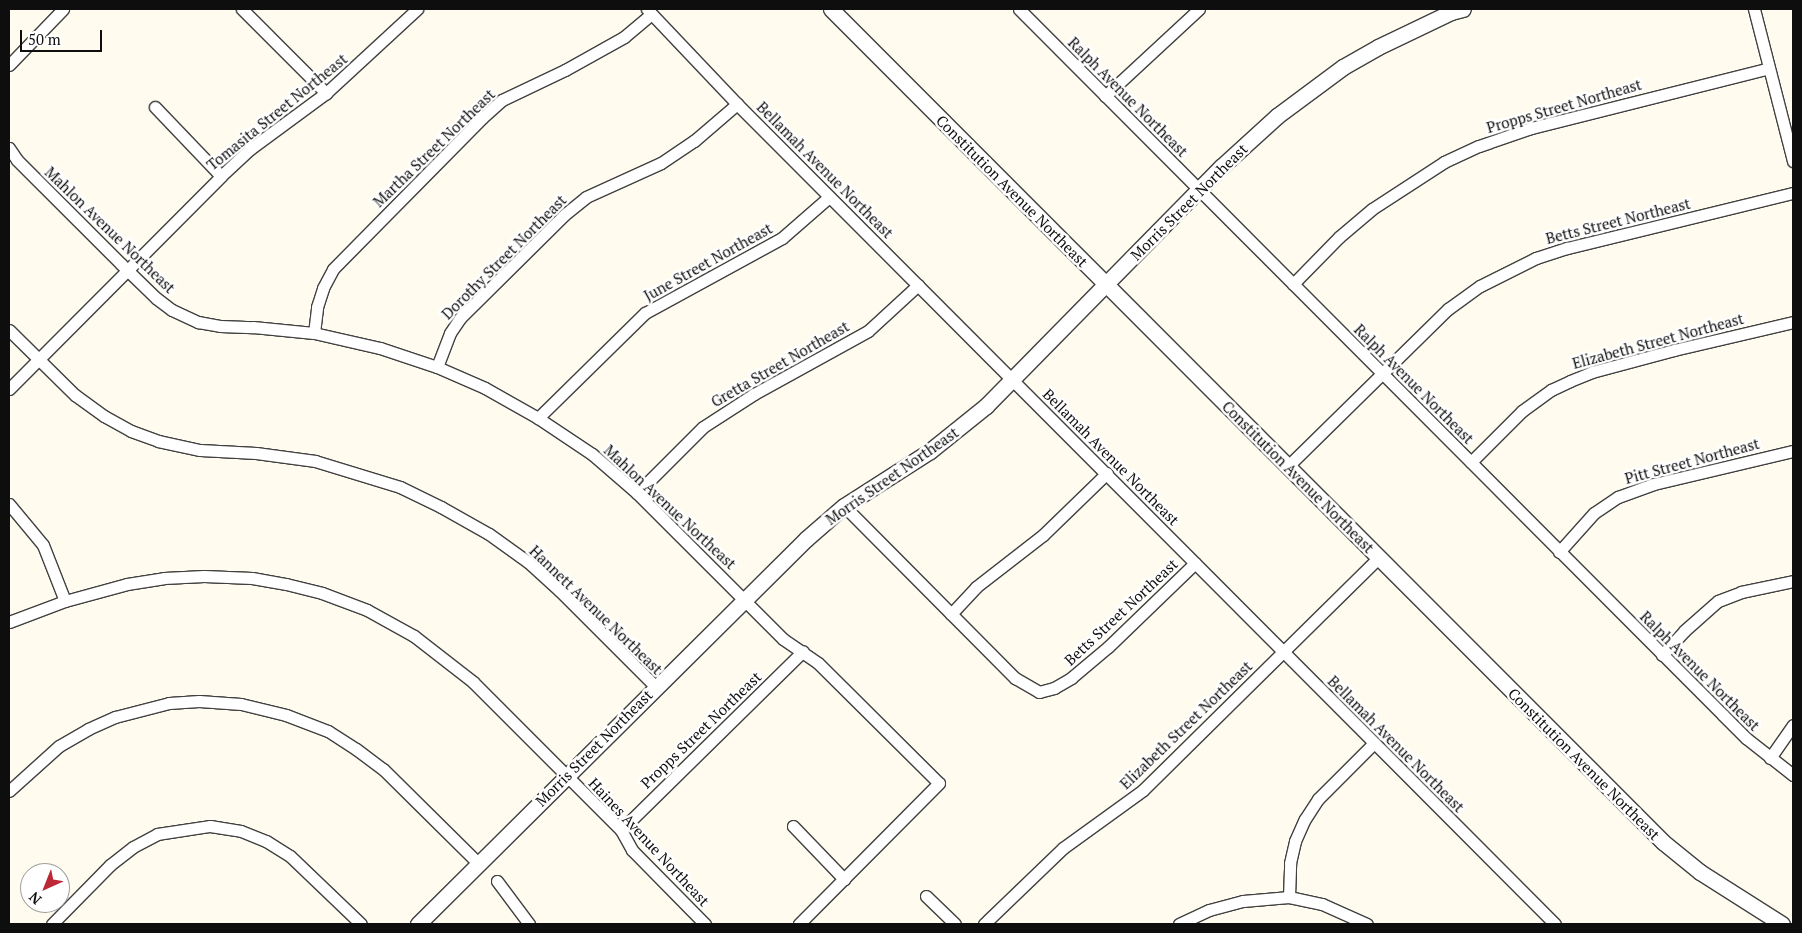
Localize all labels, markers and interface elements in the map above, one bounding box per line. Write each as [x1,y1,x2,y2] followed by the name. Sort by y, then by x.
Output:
[22,20,105,52] scale bar
[28,29,61,49] text: 50 m
[1064,33,1192,161] street label: Ralph Avenue Northeast
[203,50,351,174] street label: Tomasita Street Northeast
[1484,75,1644,137] street label: Propps Street Northeast
[369,85,499,211] street label: Martha Street Northeast
[753,98,897,242] street label: Bellamah Avenue Northeast
[932,111,1092,271] street label: Constitution Avenue Northeast
[1127,140,1251,264] street label: Morris Street Northeast
[41,163,179,297] street label: Mahlon Avenue Northeast
[438,191,570,323] street label: Dorothy Street Northeast
[1544,194,1692,248] street label: Betts Street Northeast
[641,219,775,305] street label: June Street Northeast
[1570,309,1746,373] street label: Elizabeth Street Northeast
[708,317,852,411] street label: Gretta Street Northeast
[1350,320,1478,448] street label: Ralph Avenue Northeast
[1039,385,1183,529] street label: Bellamah Avenue Northeast
[1218,397,1378,557] street label: Constitution Avenue Northeast
[822,423,962,529] street label: Morris Street Northeast
[1623,434,1761,488] street label: Pitt Street Northeast
[600,441,740,573] street label: Mahlon Avenue Northeast
[526,542,666,678] street label: Hannett Avenue Northeast
[1061,555,1181,669] street label: Betts Street Northeast
[1636,607,1764,735] street label: Ralph Avenue Northeast
[1116,657,1256,793] street label: Elizabeth Street Northeast
[637,668,765,792] street label: Propps Street Northeast
[1324,672,1468,816] street label: Bellamah Avenue Northeast
[1504,684,1664,844] street label: Constitution Avenue Northeast
[532,686,656,810] street label: Morris Street Northeast
[585,774,713,910] street label: Haines Avenue Northeast
[20,863,70,913] north arrow
[25,888,45,909] text: N

